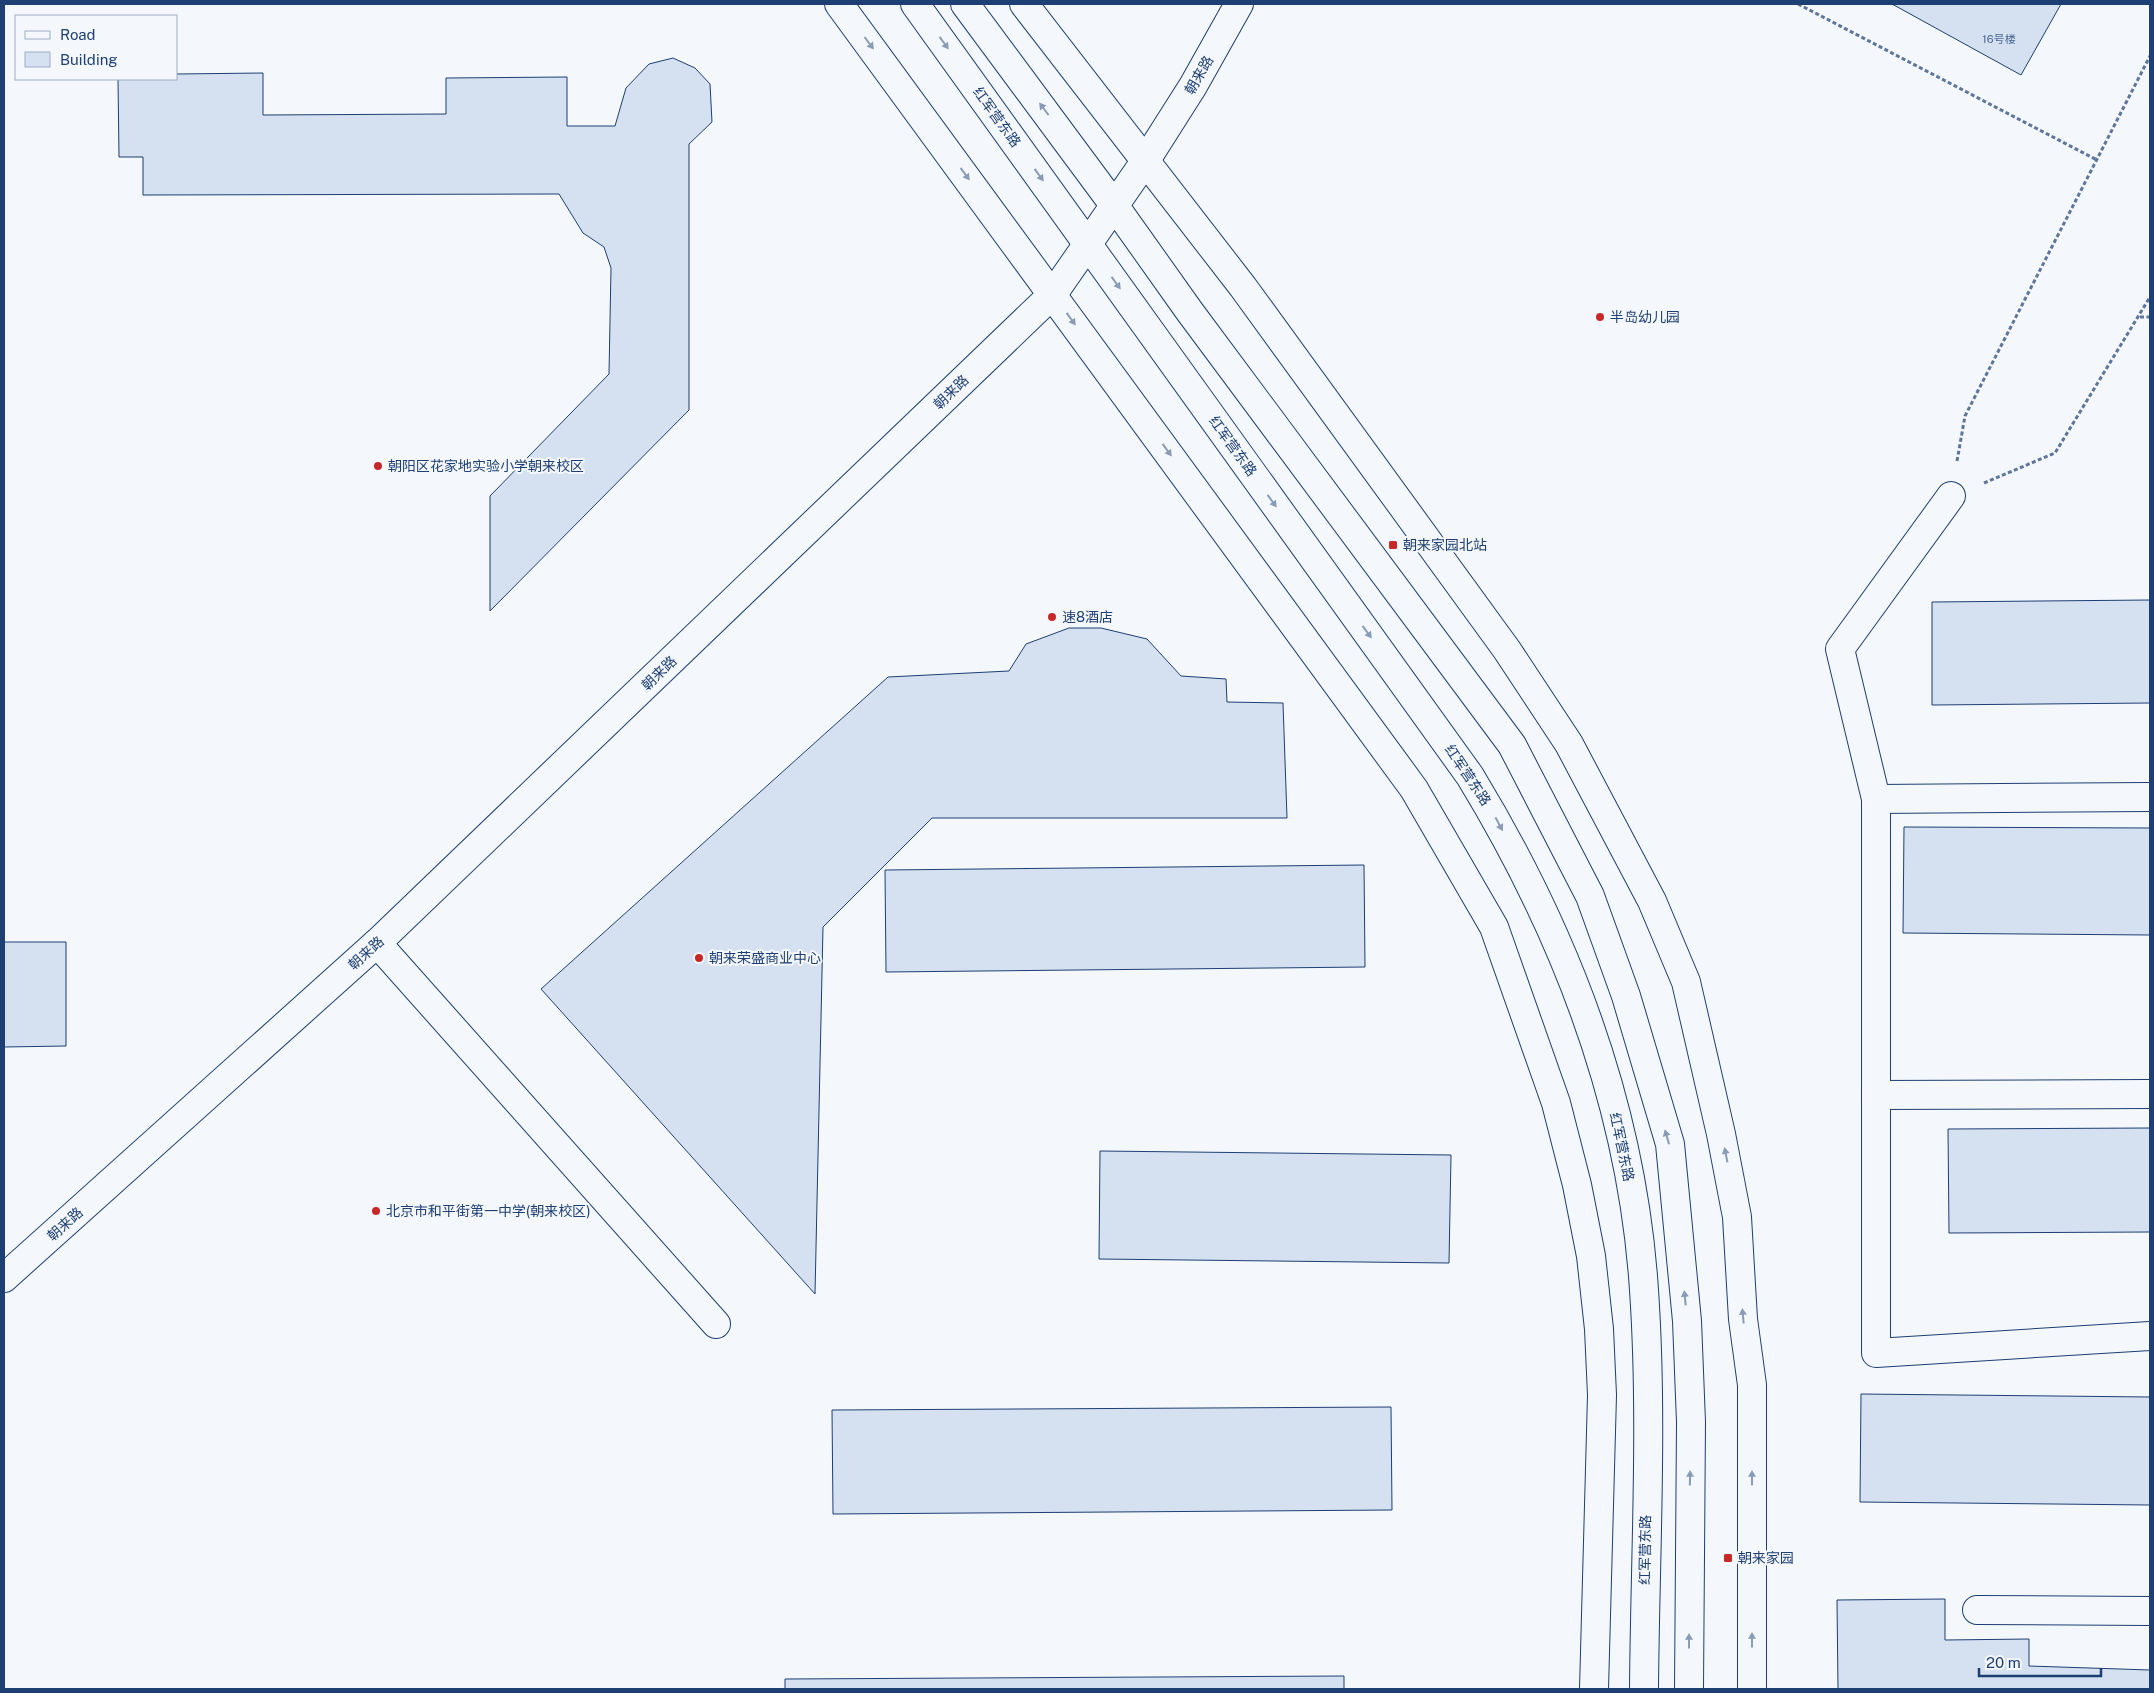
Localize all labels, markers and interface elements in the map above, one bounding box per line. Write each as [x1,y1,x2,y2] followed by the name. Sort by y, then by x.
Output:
[15,15,178,80] legend
[60,26,96,43] text: Road
[1982,33,2016,45] house number: 16号楼
[863,36,874,49] one-way arrow
[939,36,949,50] one-way arrow
[60,51,118,68] text: Building
[1182,53,1216,97] street label: 朝来路
[970,84,1024,150] street label: 红军营东路
[1039,102,1049,116] one-way arrow
[960,167,970,181] one-way arrow
[1034,168,1044,182] one-way arrow
[1111,276,1121,290] one-way arrow
[1610,309,1680,325] place label: 半岛幼儿园
[1594,311,1606,323] marker: 半岛幼儿园
[1066,312,1076,326] one-way arrow
[930,372,972,412] street label: 朝来路
[1206,413,1260,479] street label: 红军营东路
[1161,443,1172,456] one-way arrow
[388,458,584,474] place label: 朝阳区花家地实验小学朝来校区
[372,460,384,472] marker: 朝阳区花家地实验小学朝来校区
[1267,494,1277,507] one-way arrow
[1403,537,1487,553] place label: 朝来家园北站
[1387,539,1399,551] marker: 朝来家园北站
[1062,609,1113,625] place label: 速8酒店
[1046,611,1058,623] marker: 速8酒店
[1362,626,1372,639] one-way arrow
[638,653,680,693] street label: 朝来路
[1442,742,1494,808] street label: 红军营东路
[1495,817,1503,831] one-way arrow
[345,933,387,973] street label: 朝来路
[709,950,821,966] place label: 朝来荣盛商业中心
[693,952,705,964] marker: 朝来荣盛商业中心
[1607,1111,1637,1183] street label: 红军营东路
[1663,1129,1671,1144] one-way arrow
[1721,1146,1729,1162] one-way arrow
[386,1203,591,1219] place label: 北京市和平街第一中学(朝来校区)
[44,1204,86,1244] street label: 朝来路
[370,1205,382,1217] marker: 北京市和平街第一中学(朝来校区)
[1681,1290,1689,1306] one-way arrow
[1739,1308,1747,1324] one-way arrow
[1686,1470,1694,1486] one-way arrow
[1748,1470,1756,1486] one-way arrow
[1636,1515,1654,1585] street label: 红军营东路
[1738,1550,1794,1566] place label: 朝来家园
[1722,1552,1734,1564] marker: 朝来家园
[1685,1632,1693,1648] one-way arrow
[1748,1632,1756,1648] one-way arrow
[1979,1646,2102,1678] scale bar
[1986,1654,2021,1671] text: 20 m

